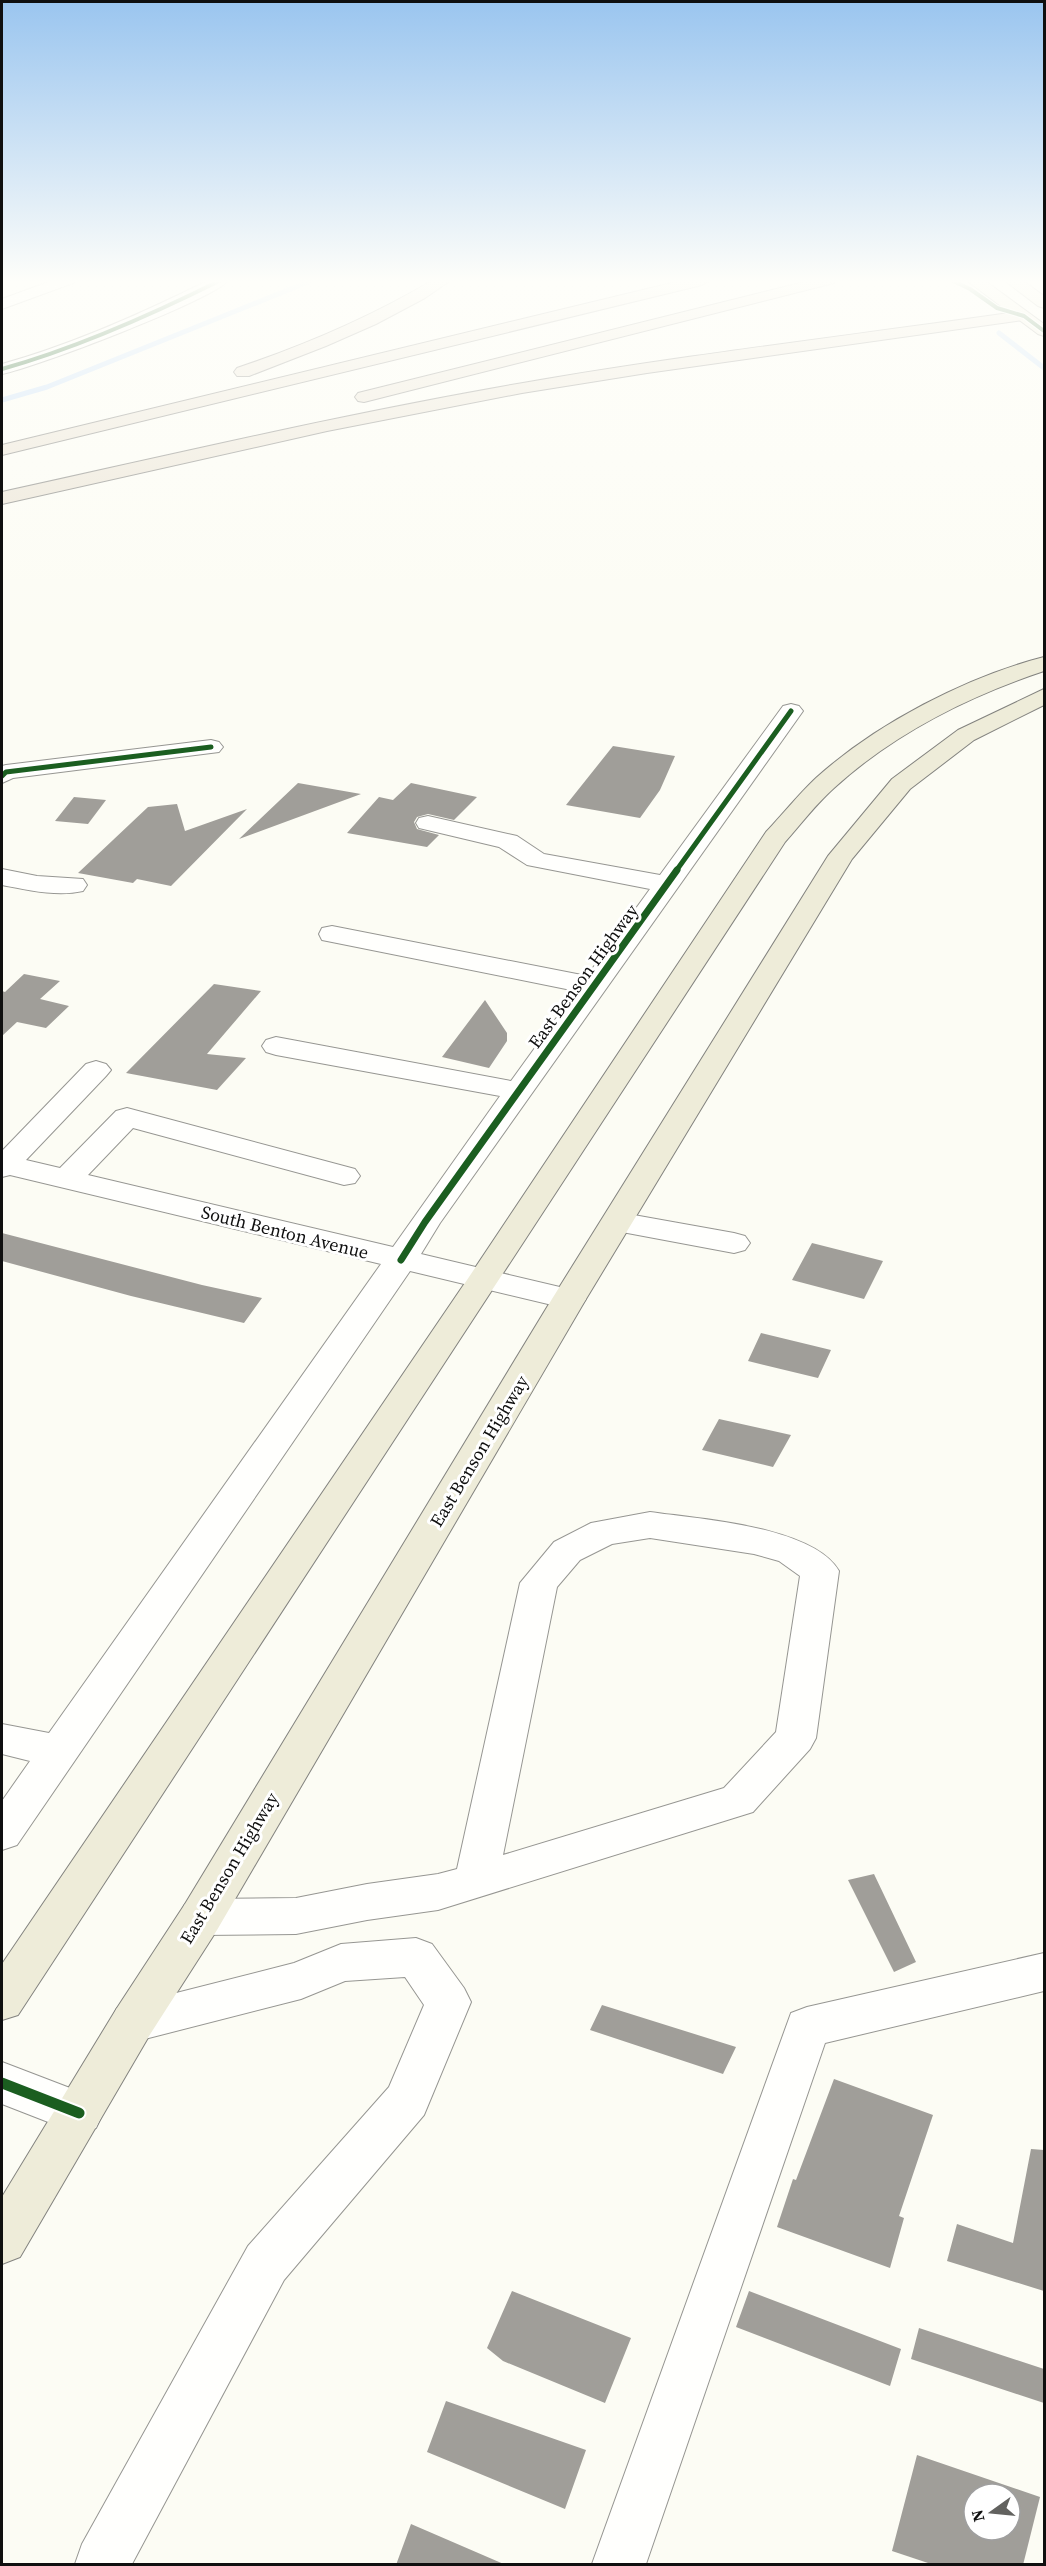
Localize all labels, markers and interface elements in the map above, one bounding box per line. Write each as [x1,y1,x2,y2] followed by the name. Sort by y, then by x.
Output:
[522,898,644,1053] street label: East Benson Highway
[199,1199,371,1265] street label: South Benton Avenue
[424,1370,535,1531] street label: East Benson Highway
[174,1787,285,1948] street label: East Benson Highway
[962,2482,1022,2542] north arrow
[965,2507,990,2524] text: N

